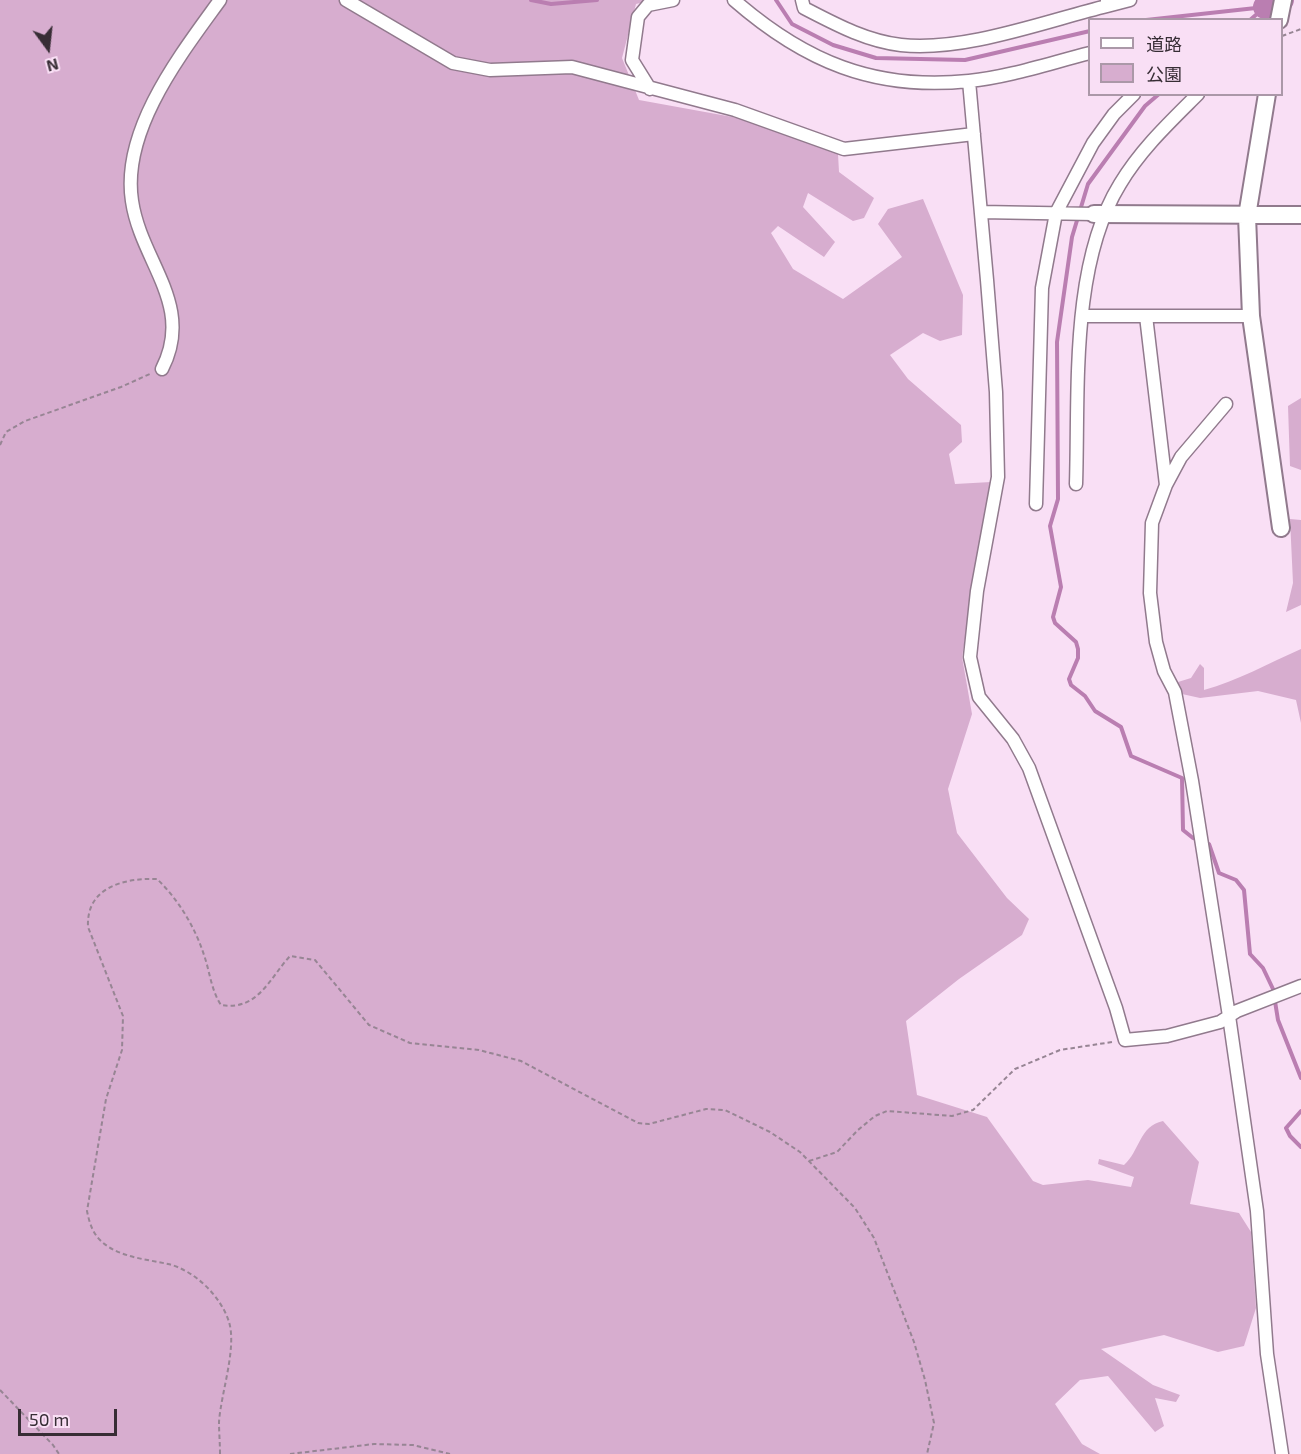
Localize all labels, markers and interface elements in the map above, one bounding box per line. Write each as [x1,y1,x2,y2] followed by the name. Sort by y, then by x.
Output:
[18,18,78,78] north arrow
[1088,18,1283,96] legend
[1146,33,1182,55] text: 道路
[45,55,61,77] text: N
[1146,63,1182,85] text: 公園
[21,1397,120,1435] scale bar
[29,1408,69,1430] text: 50 m

